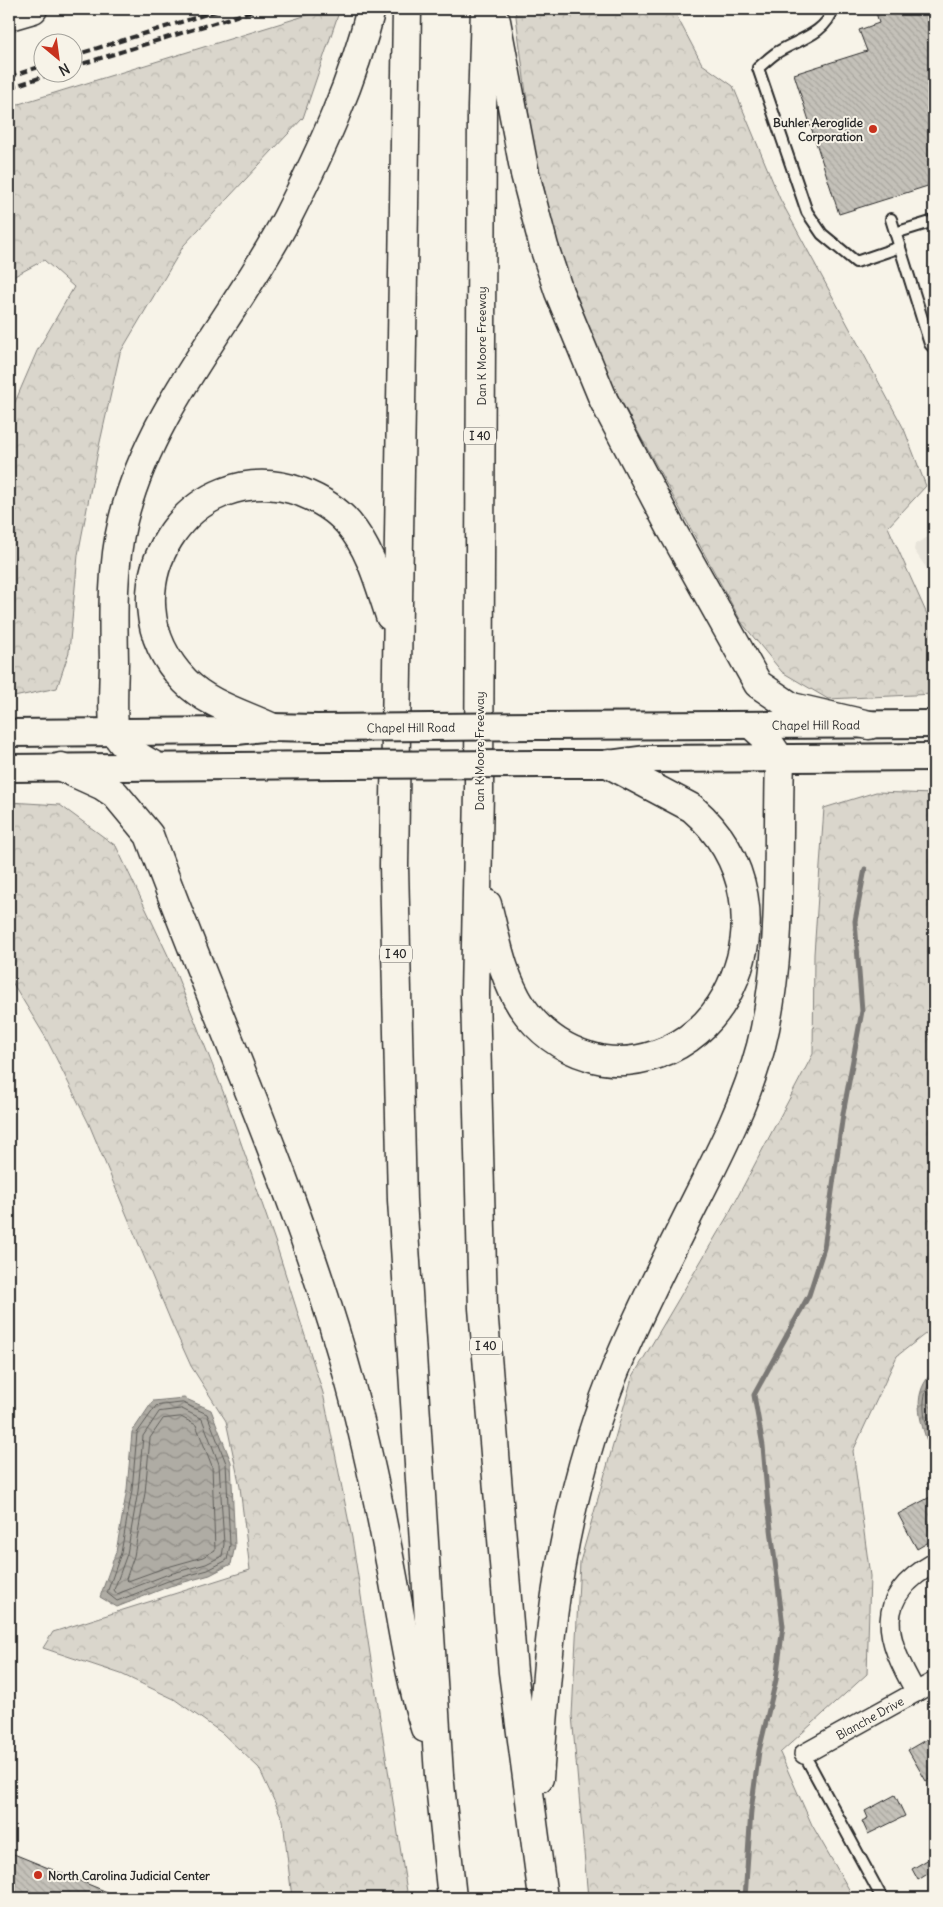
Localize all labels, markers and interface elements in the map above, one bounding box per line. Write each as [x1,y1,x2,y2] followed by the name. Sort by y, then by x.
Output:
[32,32,82,82] north arrow
[56,59,73,80] text: N
[773,115,864,145] place label: Buhler Aeroglide Corporation
[867,123,879,135] marker: Buhler Aeroglide Corporation
[474,286,489,406] street label: Dan K Moore Freeway
[464,428,496,444] road number: I 40
[472,691,487,811] street label: Dan K Moore Freeway
[772,717,860,732] street label: Chapel Hill Road
[367,719,455,735] street label: Chapel Hill Road
[380,946,412,962] road number: I 40
[470,1338,502,1354] road number: I 40
[833,1693,906,1742] street label: Blanche Drive
[48,1868,210,1883] place label: North Carolina Judicial Center
[32,1869,44,1881] marker: North Carolina Judicial Center

